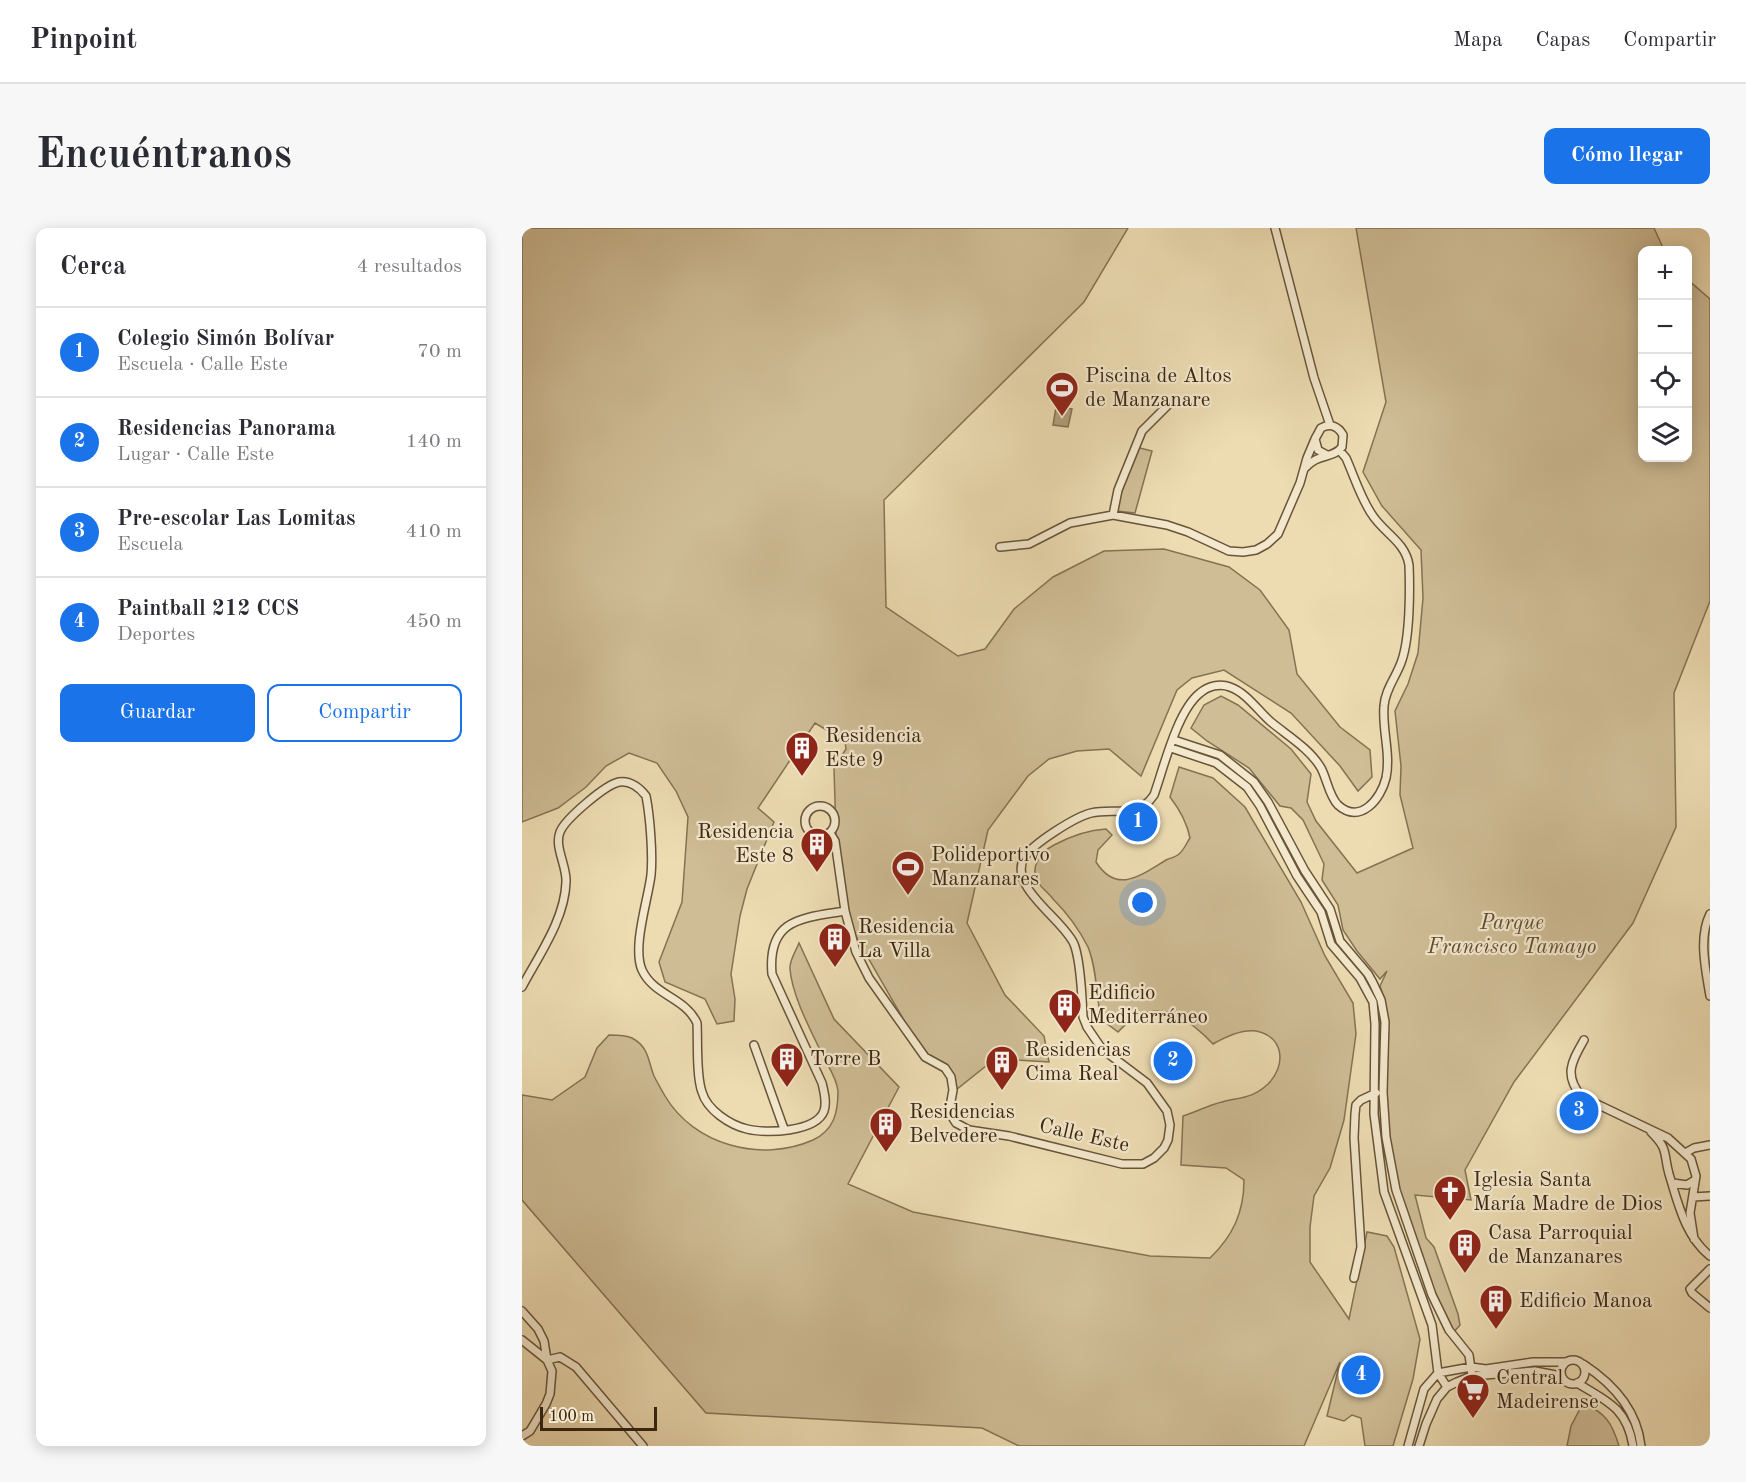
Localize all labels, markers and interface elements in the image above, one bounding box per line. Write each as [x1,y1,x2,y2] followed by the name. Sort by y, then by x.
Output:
[30,27,137,55] text: Pinpoint
[1453,30,1503,51] text: Mapa
[1536,30,1590,51] text: Capas
[1623,30,1716,51] text: Compartir
[1544,128,1710,184] button: Cómo llegar
[36,135,292,177] text: Encuéntranos
[1638,246,1692,462] map controls
[1638,246,1692,300] button: +
[60,254,126,280] text: Cerca
[357,257,462,277] text: 4 resultados
[1638,300,1692,354] button: −
[117,328,334,350] text: Colegio Simón Bolívar
[74,342,85,362] text: 1
[417,342,462,362] text: 70 m
[1638,354,1692,408] button: locate
[117,355,288,375] text: Escuela · Calle Este
[1085,366,1232,411] place label: Piscina de Altos de Manzanare
[1044,370,1080,417] sports icon: Piscina de Altos de Manzanare
[1638,408,1692,462] button: layers
[117,418,336,440] text: Residencias Panorama
[74,432,85,452] text: 2
[406,432,462,452] text: 140 m
[117,445,274,465] text: Lugar · Calle Este
[117,508,356,530] text: Pre-escolar Las Lomitas
[74,522,85,542] text: 3
[406,522,462,542] text: 410 m
[117,535,183,555] text: Escuela
[117,598,299,620] text: Paintball 212 CCS
[74,612,85,632] text: 4
[406,612,462,632] text: 450 m
[117,625,195,645] text: Deportes
[60,684,255,742] button: Guardar
[267,684,462,742] button: Compartir
[825,726,922,771] place label: Residencia Este 9
[784,730,820,777] building icon: Residencia Este 9
[1118,800,1158,844] pin: 1
[697,822,794,867] place label: Residencia Este 8
[799,826,835,873] building icon: Residencia Este 8
[931,845,1050,890] place label: Polideportivo Manzanares
[890,849,926,896] sports icon: Polideportivo Manzanares
[1128,888,1157,917] your location
[1427,913,1596,958] park label: Parque Francisco Tamayo
[858,917,955,962] place label: Residencia La Villa
[817,921,853,968] building icon: Residencia La Villa
[1088,983,1208,1028] place label: Edificio Mediterráneo
[1047,987,1083,1034] building icon: Edificio Mediterráneo
[1154,1038,1192,1084] pin: 2
[1025,1040,1131,1085] place label: Residencias Cima Real
[769,1041,805,1088] building icon: Torre B
[984,1044,1020,1091] building icon: Residencias Cima Real
[810,1049,881,1070] place label: Torre B
[1560,1088,1598,1134] pin: 3
[909,1102,1015,1147] place label: Residencias Belvedere
[868,1106,904,1153] building icon: Residencias Belvedere
[1037,1115,1131,1157] street label: Calle Este
[1473,1170,1663,1215] place label: Iglesia Santa María Madre de Dios
[1432,1174,1468,1221] church icon: Iglesia Santa María Madre de Dios
[1488,1223,1633,1268] place label: Casa Parroquial de Manzanares
[1447,1227,1483,1274] building icon: Casa Parroquial de Manzanares
[1478,1283,1514,1330] building icon: Edificio Manoa
[1519,1291,1652,1312] place label: Edificio Manoa
[1342,1352,1380,1398] pin: 4
[1496,1368,1599,1413] place label: Central Madeirense
[1455,1372,1491,1419] supermarket icon: Central Madeirense
[540,1404,657,1432] scale bar
[549,1409,594,1425] text: 100 m

